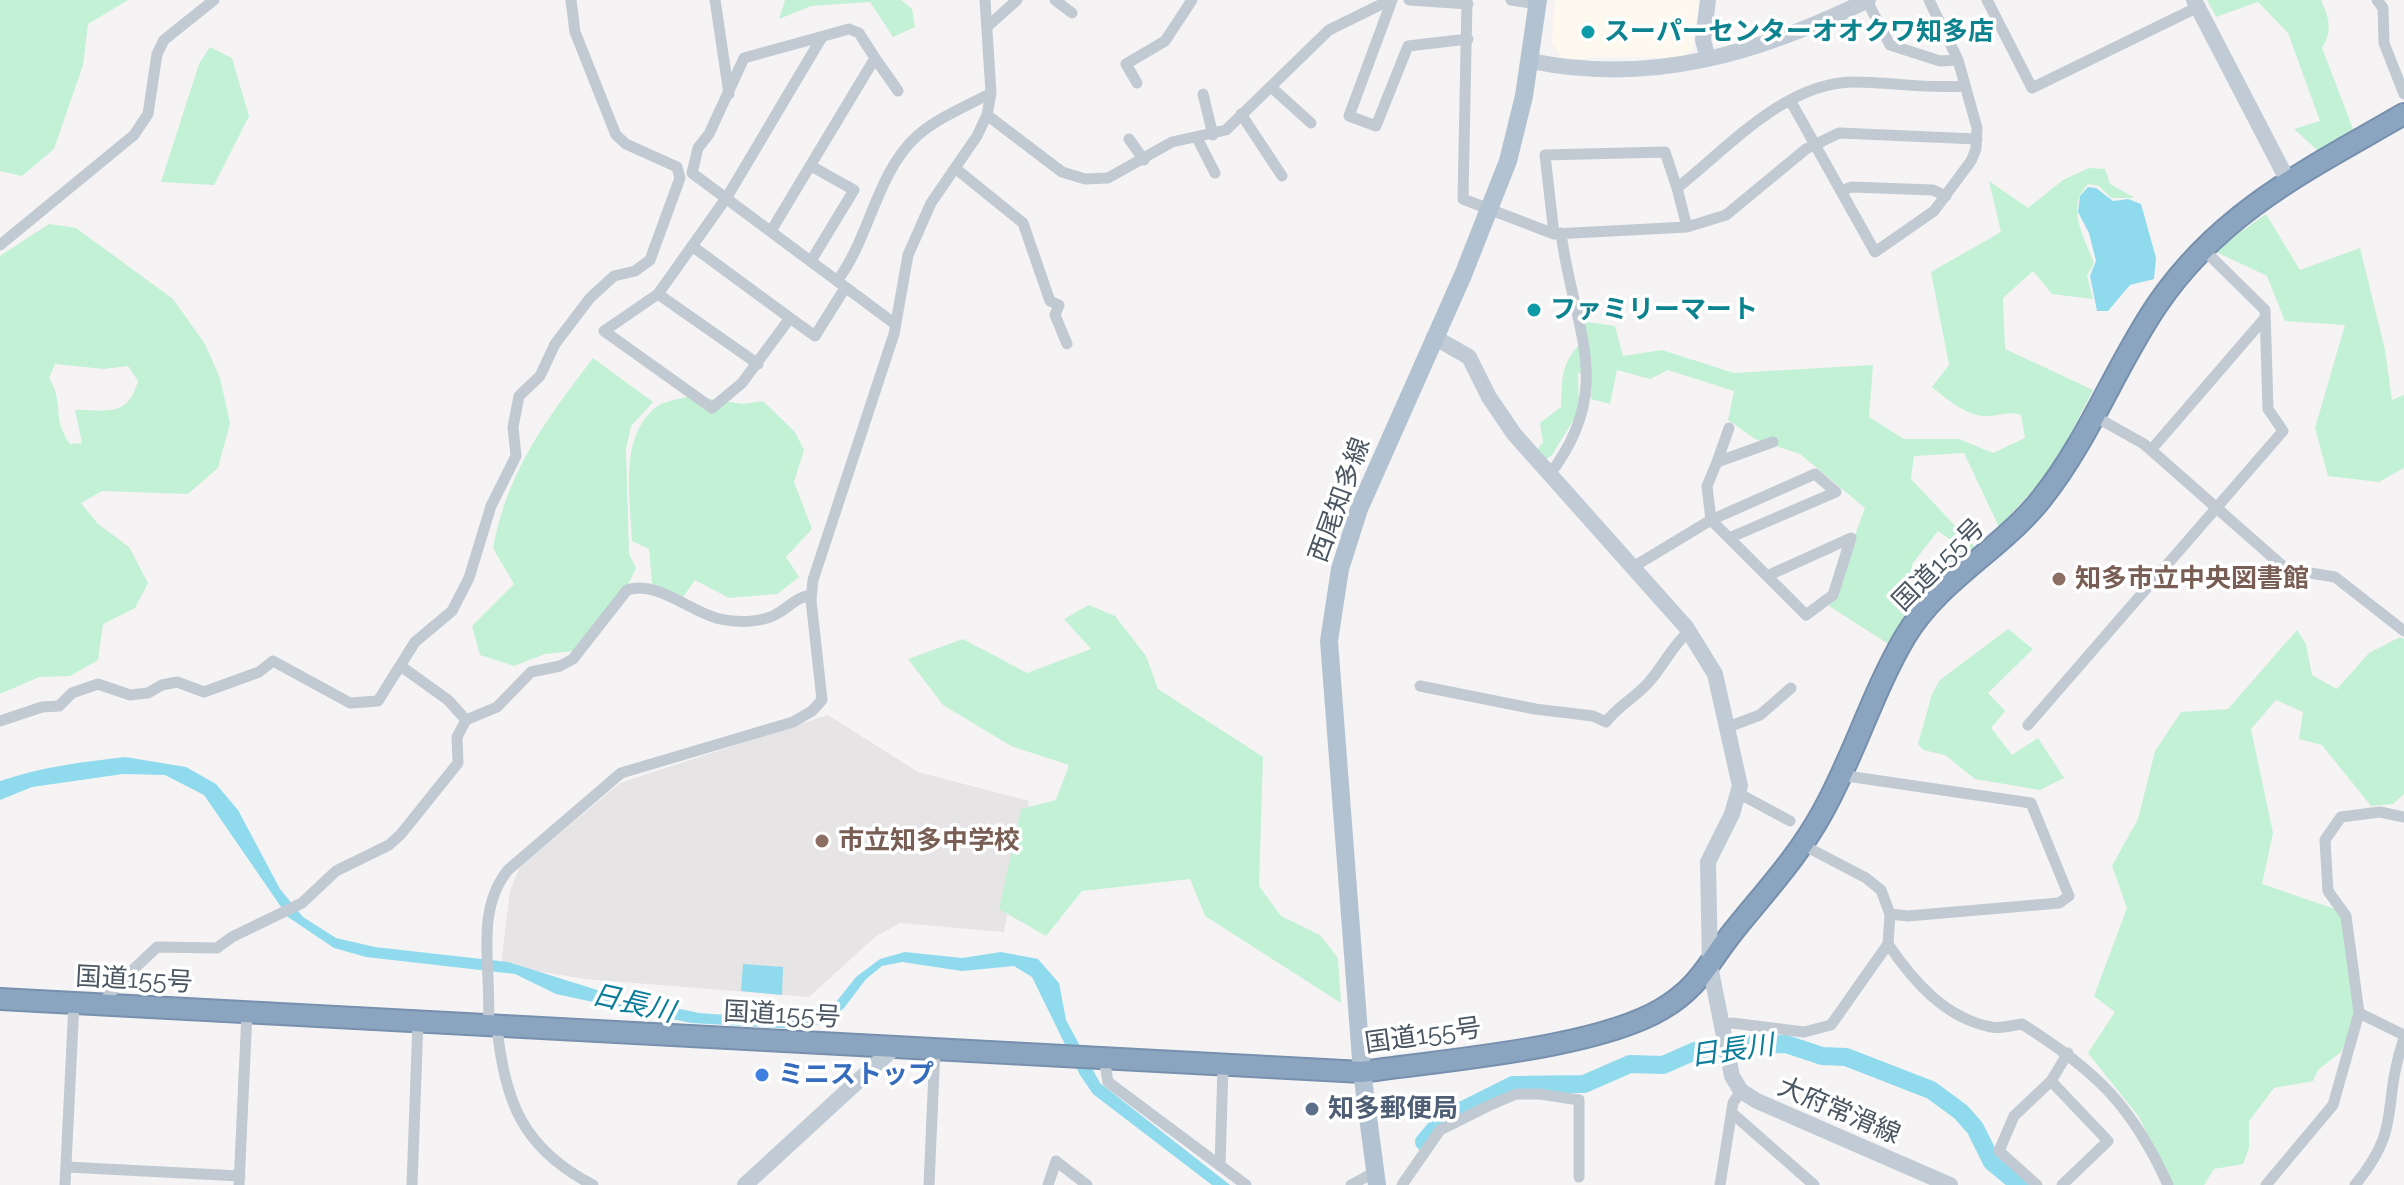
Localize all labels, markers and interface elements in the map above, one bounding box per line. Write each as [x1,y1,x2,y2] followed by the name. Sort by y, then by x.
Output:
[1604,16,1994,48] place label: スーパーセンターオオクワ知多店
[1579,23,1597,41] marker: スーパーセンターオオクワ知多店
[1550,294,1758,326] place label: ファミリーマート
[1525,301,1543,319] marker: ファミリーマート
[1303,434,1377,566] street label: 西尾知多線
[1886,512,1992,618] street label: 国道155号
[2075,563,2309,595] place label: 知多市立中央図書館
[2050,570,2068,588] marker: 知多市立中央図書館
[838,825,1020,857] place label: 市立知多中学校
[813,832,831,850] marker: 市立知多中学校
[75,961,193,999] street label: 国道155号
[588,978,678,1030] water label: 日長川
[723,996,841,1034] street label: 国道155号
[1363,1012,1483,1060] street label: 国道155号
[1688,1029,1776,1073] water label: 日長川
[778,1059,934,1091] place label: ミニストップ
[753,1066,771,1084] marker: ミニストップ
[1773,1071,1905,1151] street label: 大府常滑線
[1328,1093,1458,1125] place label: 知多郵便局
[1303,1100,1321,1118] marker: 知多郵便局

